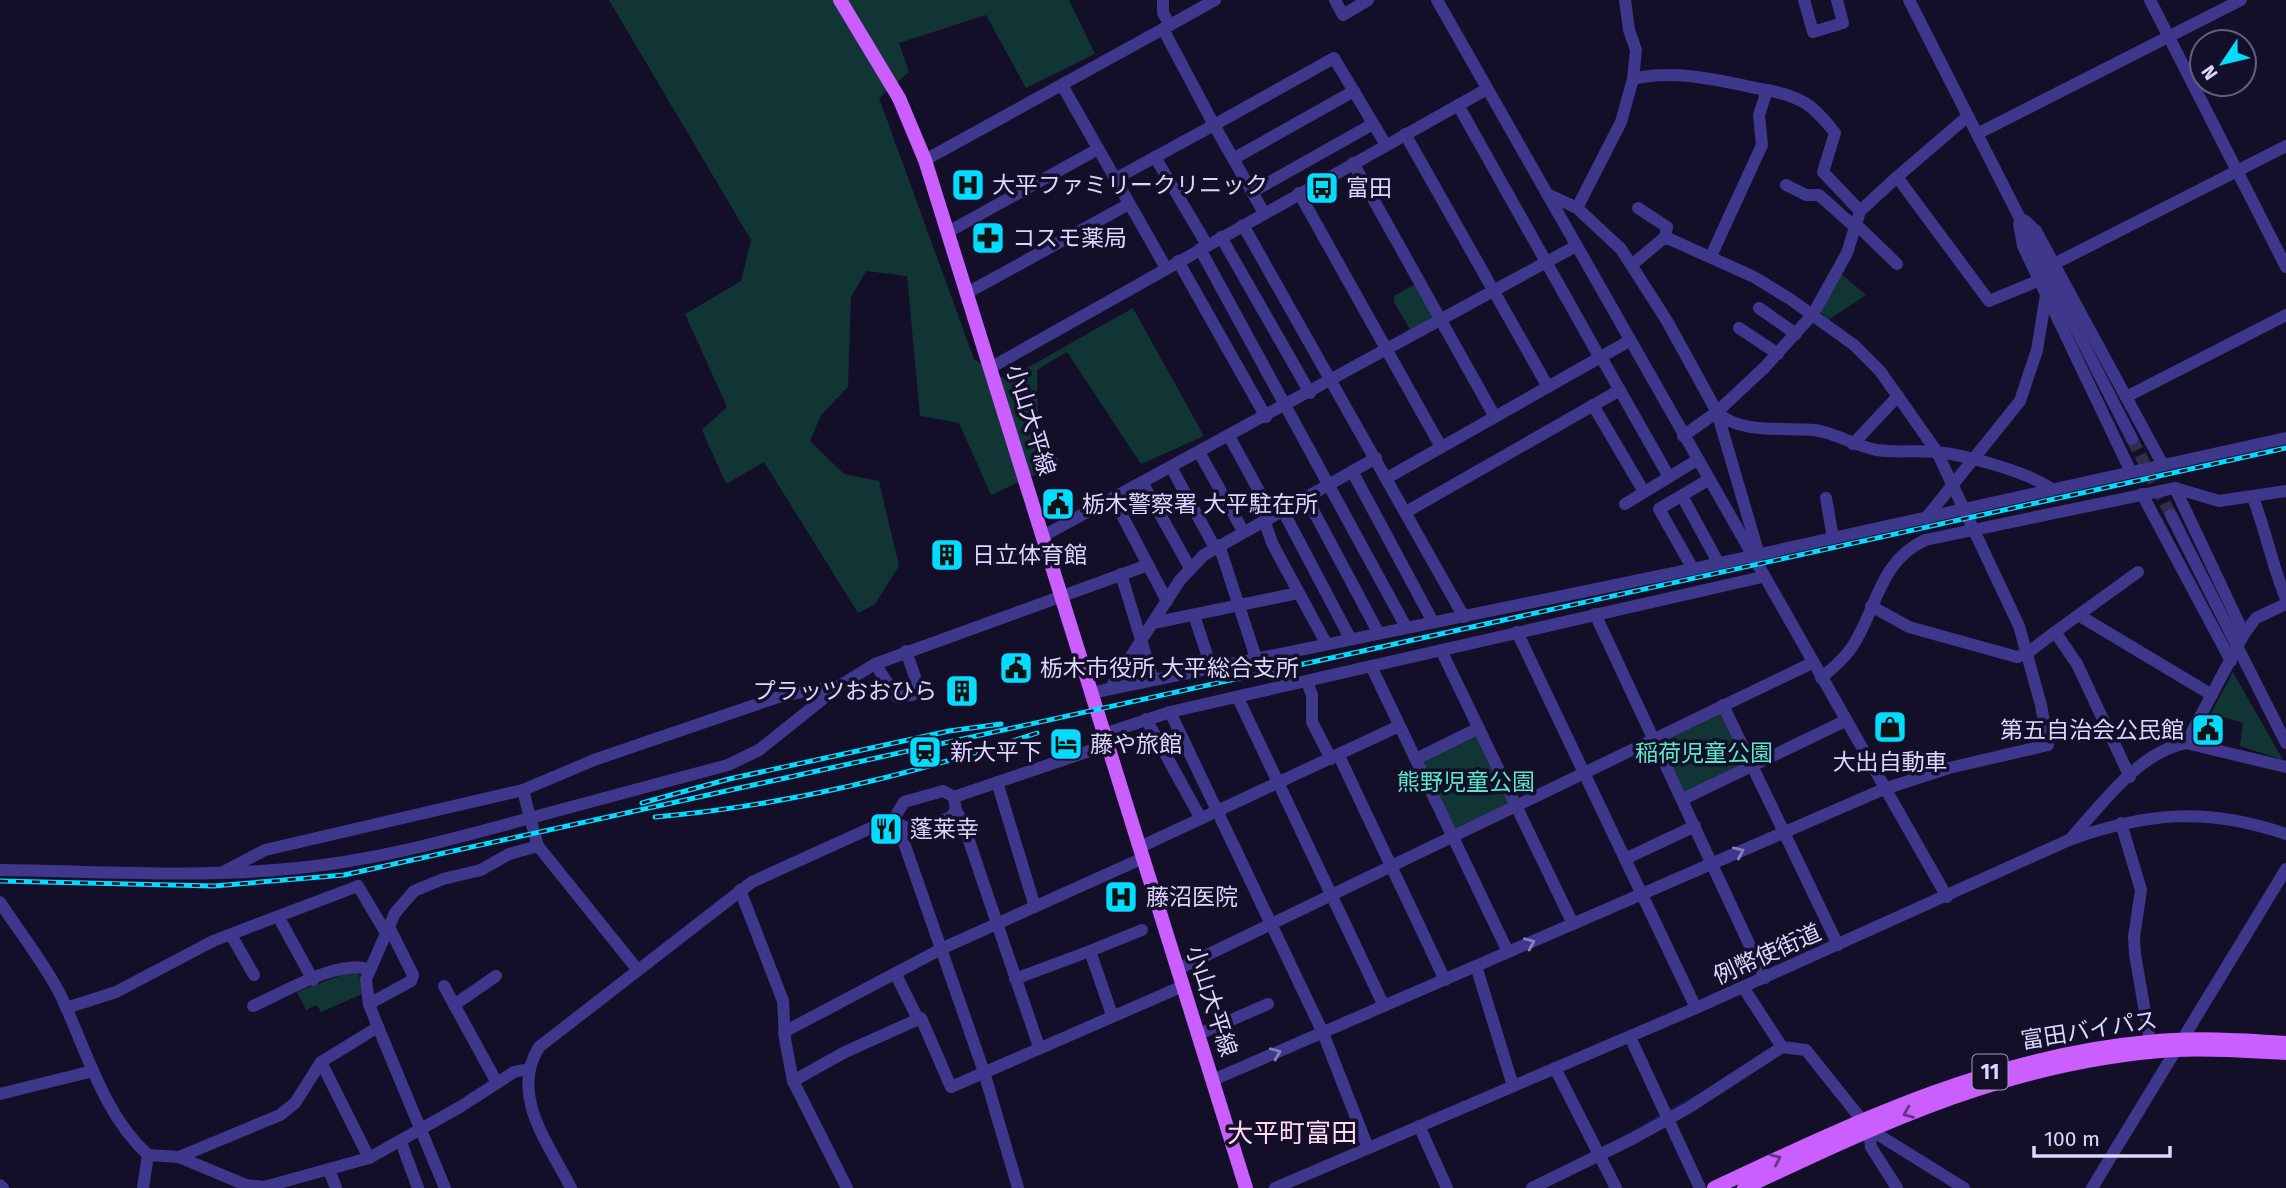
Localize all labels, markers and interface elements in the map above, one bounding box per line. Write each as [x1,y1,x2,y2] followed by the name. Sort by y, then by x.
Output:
[2188,28,2258,98] north arrow
[2196,61,2223,84] text: N
[949,166,987,204] hospital icon: 大平ファミリークリニック
[1303,169,1341,207] bus stop icon: 富田
[992,171,1268,199] place label: 大平ファミリークリニック
[1346,174,1392,202] place label: 富田
[969,219,1007,257] pharmacy icon: コスモ薬局
[1012,224,1127,252] place label: コスモ薬局
[1001,361,1061,479] street label: 小山大平線
[1039,485,1077,523] public building icon: 栃木警察署 大平駐在所
[1082,490,1318,518] place label: 栃木警察署 大平駐在所
[928,536,966,574] building icon: 日立体育館
[972,541,1087,569] place label: 日立体育館
[997,649,1035,687] public building icon: 栃木市役所 大平総合支所
[1040,654,1299,682] place label: 栃木市役所 大平総合支所
[943,672,981,710] building icon: プラッツおおひら
[753,677,937,705] place label: プラッツおおひら
[1871,708,1909,746] shop icon: 大出自動車
[2189,711,2227,749] public building icon: 第五自治会公民館
[2000,716,2184,744] place label: 第五自治会公民館
[1047,725,1085,763] hotel icon: 藤や旅館
[1090,730,1182,758] place label: 藤や旅館
[906,733,944,771] station icon: 新大平下
[950,738,1042,766] place label: 新大平下
[1635,739,1773,767] park label: 稲荷児童公園
[1833,748,1948,776] place label: 大出自動車
[1397,768,1535,796] park label: 熊野児童公園
[867,810,905,848] restaurant icon: 蓬莱幸
[910,815,979,843] place label: 蓬莱幸
[1731,846,1744,860] one-way arrow
[1102,878,1140,916] hospital icon: 藤沼医院
[1146,883,1238,911] place label: 藤沼医院
[1709,918,1825,990] street label: 例幣使街道
[1523,937,1535,951] one-way arrow
[1181,942,1243,1060] street label: 小山大平線
[2019,1005,2159,1055] street label: 富田バイパス
[1269,1047,1282,1061] one-way arrow
[1972,1054,2008,1090] road number: 11
[1903,1105,1915,1119] one-way arrow
[2034,1114,2170,1158] scale bar
[1227,1118,1357,1149] district label: 大平町富田
[2044,1126,2100,1152] text: 100 m
[1769,1153,1781,1167] one-way arrow

